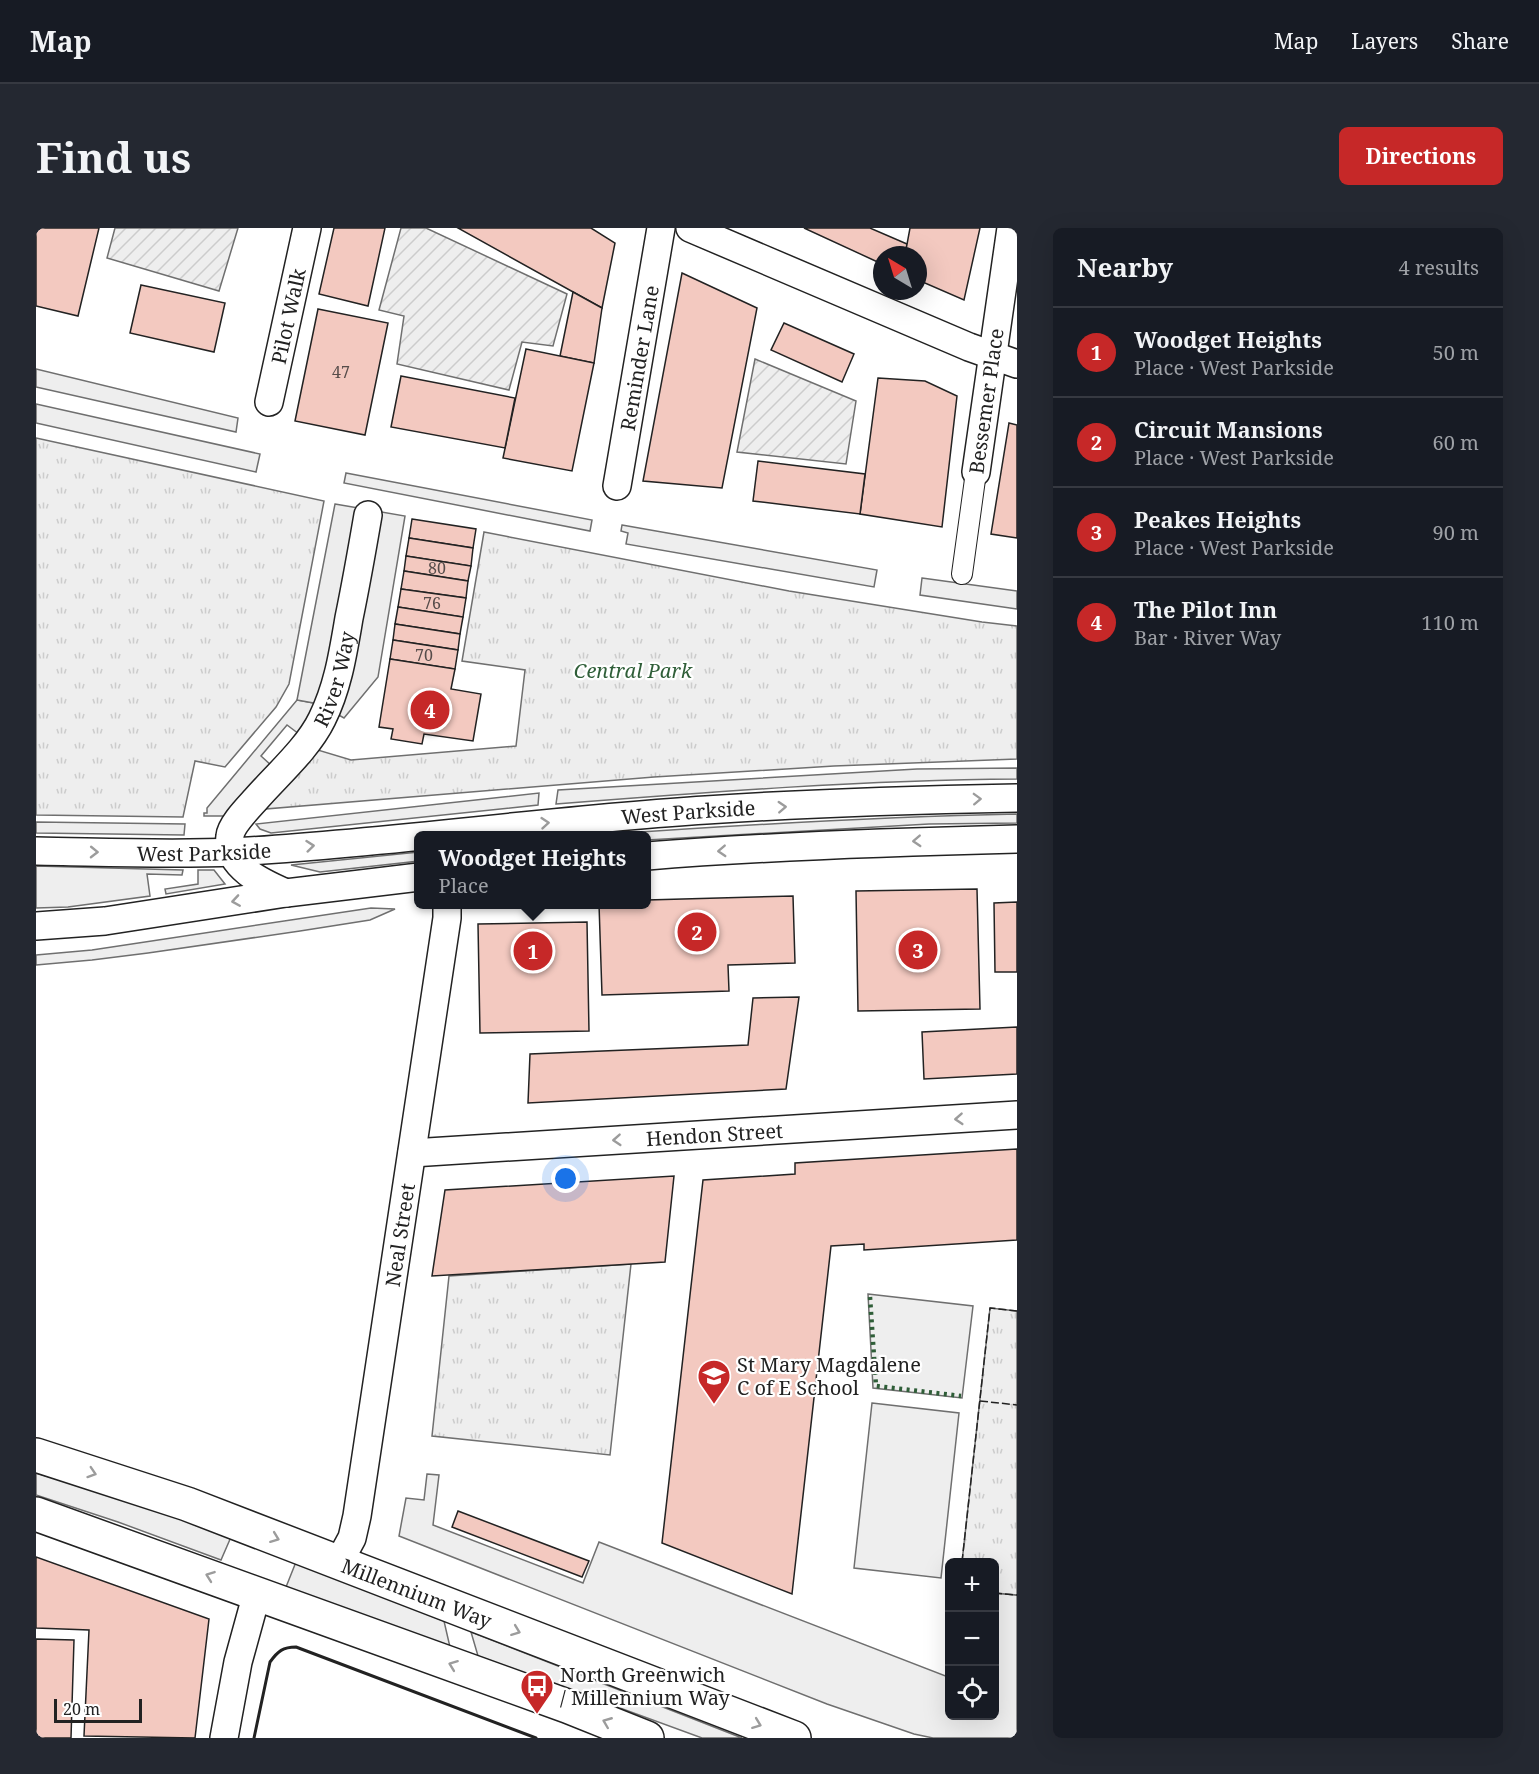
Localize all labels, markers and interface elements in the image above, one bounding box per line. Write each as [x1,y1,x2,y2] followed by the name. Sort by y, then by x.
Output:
[30,22,92,60] text: Map
[1274,27,1318,55] text: Map
[1351,27,1418,55] text: Layers
[1451,27,1509,55] text: Share
[1339,127,1503,185] button: Directions
[36,128,191,185] text: Find us
[873,246,927,300] north arrow
[1077,249,1173,285] text: Nearby
[1399,254,1479,281] text: 4 results
[264,265,311,366] street label: Pilot Walk
[613,283,665,433] street label: Reminder Lane
[1134,324,1322,354] text: Woodget Heights
[962,326,1010,476] street label: Bessemer Place
[1091,339,1102,366] text: 1
[1433,339,1479,366] text: 50 m
[1134,354,1334,381] text: Place · West Parkside
[332,361,350,383] house number: 47
[1134,414,1323,444] text: Circuit Mansions
[1091,429,1102,456] text: 2
[1433,429,1479,456] text: 60 m
[1134,444,1334,471] text: Place · West Parkside
[1134,504,1301,534] text: Peakes Heights
[1091,519,1102,546] text: 3
[1433,519,1479,546] text: 90 m
[1134,534,1334,561] text: Place · West Parkside
[428,557,446,579] house number: 80
[423,592,441,614] house number: 76
[1134,594,1277,624] text: The Pilot Inn
[1091,609,1102,636] text: 4
[1421,609,1479,636] text: 110 m
[1134,624,1281,651] text: Bar · River Way
[307,628,360,731] street label: River Way
[415,644,433,666] house number: 70
[574,657,693,684] park label: Central Park
[410,688,450,732] pin: 4
[972,792,981,805] one-way arrow
[620,793,756,830] street label: West Parkside
[777,800,786,813] one-way arrow
[541,817,550,830] one-way arrow
[414,831,651,909] popup
[912,835,921,848] one-way arrow
[137,836,272,867] street label: West Parkside
[305,840,314,853] one-way arrow
[439,842,626,872] text: Woodget Heights
[717,844,726,857] one-way arrow
[90,846,99,858] one-way arrow
[439,872,489,899] text: Place
[231,894,241,907] one-way arrow
[678,910,716,954] pin: 2
[514,928,552,974] pin: 1
[898,928,938,972] pin: 3
[954,1112,963,1125] one-way arrow
[645,1116,784,1152] street label: Hendon Street
[613,1133,622,1146] one-way arrow
[551,1164,580,1193] your location
[378,1181,420,1289] street label: Neal Street
[737,1351,921,1401] place label: St Mary Magdalene C of E School
[696,1358,732,1405] school or university icon: St Mary Magdalene C of E School
[86,1465,97,1478] one-way arrow
[269,1531,280,1543] one-way arrow
[338,1551,496,1634] street label: Millennium Way
[945,1558,999,1720] map controls
[945,1558,999,1612] button: +
[206,1571,216,1584] one-way arrow
[945,1612,999,1666] button: −
[510,1623,521,1636] one-way arrow
[448,1660,458,1673] one-way arrow
[560,1661,731,1711] place label: North Greenwich / Millennium Way
[945,1666,999,1720] button: locate
[519,1668,555,1715] bus stop icon: North Greenwich / Millennium Way
[54,1696,142,1724] scale bar
[63,1698,100,1720] text: 20 m
[602,1717,613,1729] one-way arrow
[751,1717,762,1729] one-way arrow

